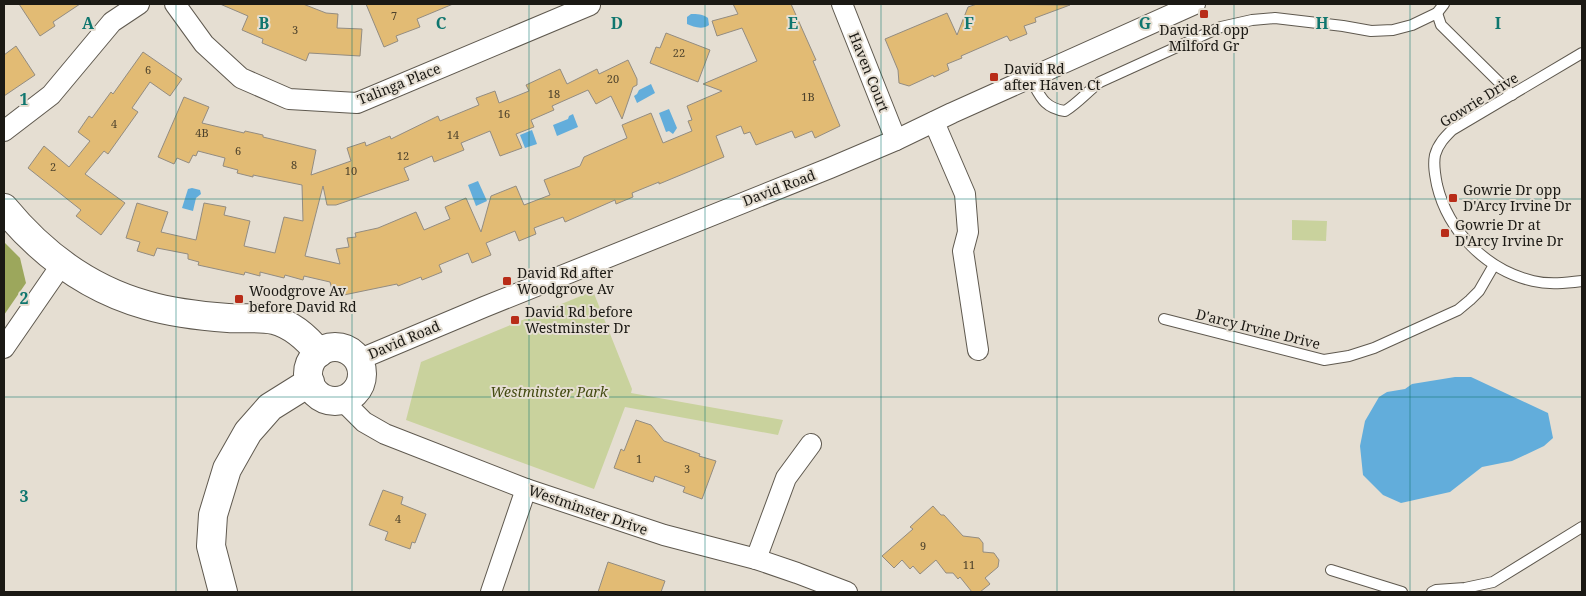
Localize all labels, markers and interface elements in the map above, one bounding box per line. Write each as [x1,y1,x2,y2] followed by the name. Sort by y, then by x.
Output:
[391,8,397,23] house number: 7
[1198,8,1210,20] marker: David Rd opp Milford Gr
[82,12,95,34] text: A
[259,12,270,34] text: B
[436,12,447,34] text: C
[611,12,623,34] text: D
[788,12,798,34] text: E
[964,12,974,34] text: F
[1139,12,1151,34] text: G
[1315,12,1329,34] text: H
[1495,12,1501,34] text: I
[1159,20,1249,55] place label: David Rd opp Milford Gr
[292,22,298,37] house number: 3
[845,29,894,115] street label: Haven Court
[673,45,685,60] house number: 22
[354,58,443,109] street label: Talinga Place
[1004,59,1101,94] place label: David Rd after Haven Ct
[145,62,151,77] house number: 6
[1436,68,1522,131] street label: Gowrie Drive
[607,71,619,86] house number: 20
[988,71,1000,83] marker: David Rd after Haven Ct
[548,86,560,101] house number: 18
[19,88,29,110] text: 1
[801,89,815,104] house number: 1B
[498,106,510,121] house number: 16
[111,116,117,131] house number: 4
[195,125,209,140] house number: 4B
[447,127,459,142] house number: 14
[235,143,241,158] house number: 6
[397,148,409,163] house number: 12
[291,157,297,172] house number: 8
[50,159,56,174] house number: 2
[345,163,357,178] house number: 10
[740,165,818,210] street label: David Road
[1463,180,1572,215] place label: Gowrie Dr opp D'Arcy Irvine Dr
[1447,192,1459,204] marker: Gowrie Dr opp D'Arcy Irvine Dr
[1455,215,1564,250] place label: Gowrie Dr at D'Arcy Irvine Dr
[1439,227,1451,239] marker: Gowrie Dr at D'Arcy Irvine Dr
[517,263,615,298] place label: David Rd after Woodgrove Av
[501,275,513,287] marker: David Rd after Woodgrove Av
[249,281,357,316] place label: Woodgrove Av before David Rd
[19,287,29,309] text: 2
[233,293,245,305] marker: Woodgrove Av before David Rd
[525,302,633,337] place label: David Rd before Westminster Dr
[1194,304,1322,353] street label: D'arcy Irvine Drive
[509,314,521,326] marker: David Rd before Westminster Dr
[365,316,443,363] street label: David Road
[490,382,609,401] park label: Westminster Park
[636,451,642,466] house number: 1
[684,461,690,476] house number: 3
[526,480,650,539] street label: Westminster Drive
[19,485,29,507] text: 3
[395,511,401,526] house number: 4
[920,538,926,553] house number: 9
[963,557,975,572] house number: 11

